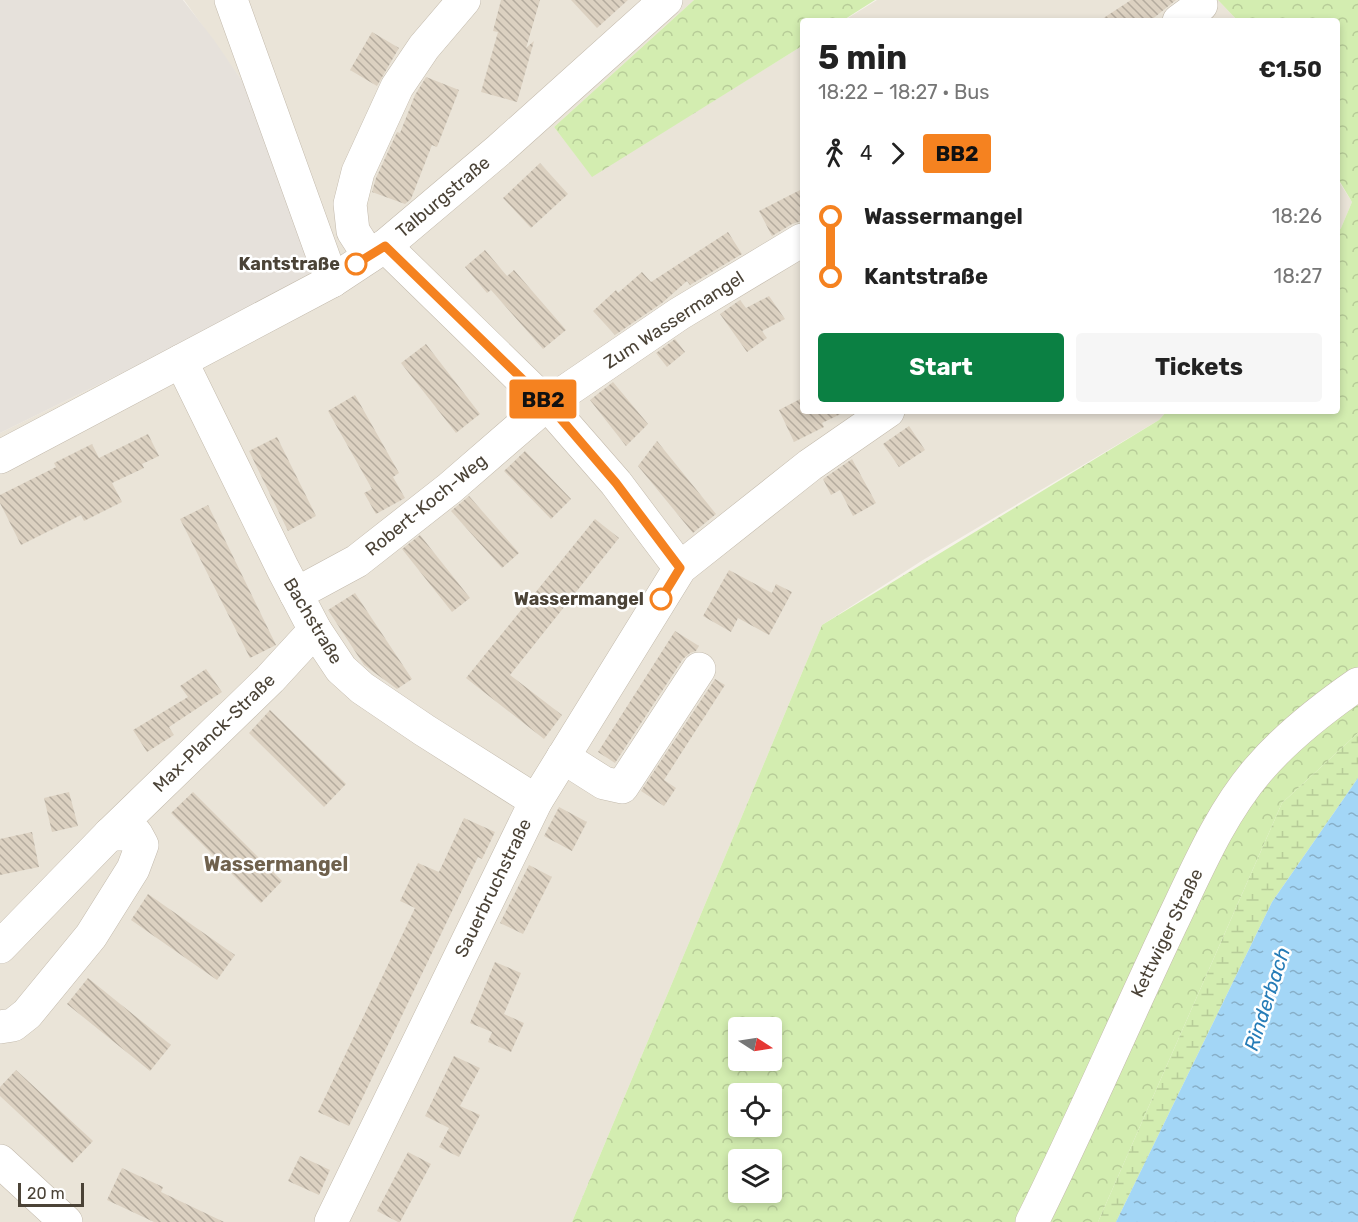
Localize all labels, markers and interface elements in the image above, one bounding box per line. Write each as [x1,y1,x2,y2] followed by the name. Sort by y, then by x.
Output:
[818,38,907,77] text: 5 min
[1258,56,1322,83] text: €1.50
[818,80,990,104] text: 18:22 – 18:27 · Bus
[818,137,851,170] icon: walk
[881,137,914,170] icon: forward
[860,141,872,165] text: 4
[935,141,979,166] text: BB2
[392,151,494,243] street label: Talburgstraße
[864,203,1023,230] text: Wassermangel
[1272,204,1322,228] text: 18:26
[239,253,340,275] place label: Kantstraße
[345,253,367,275] marker: Kantstraße
[864,263,988,290] text: Kantstraße
[1274,264,1322,288] text: 18:27
[600,266,748,374] street label: Zum Wassermangel
[818,333,1064,402] button: Start
[1076,333,1322,402] button: Tickets
[508,380,578,418] line badge: BB2
[521,387,565,412] text: BB2
[361,449,491,561] street label: Robert-Koch-Weg
[279,574,347,668] street label: Bachstraße
[514,588,644,610] place label: Wassermangel
[650,588,672,610] marker: Wassermangel
[148,669,280,797] street label: Max-Planck-Straße
[450,815,536,961] street label: Sauerbruchstraße
[204,852,348,876] district label: Wassermangel
[1126,865,1208,1001] street label: Kettwiger Straße
[1239,944,1295,1054] water label: Rinderbach
[728,1017,782,1071] north arrow
[728,1017,782,1203] map controls
[728,1083,782,1137] button: locate
[728,1149,782,1203] button: layers
[18,1180,84,1208] scale bar
[27,1184,65,1203] text: 20 m

